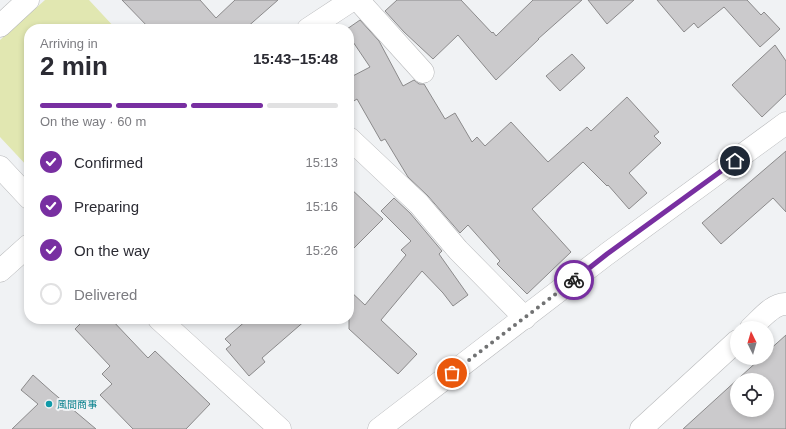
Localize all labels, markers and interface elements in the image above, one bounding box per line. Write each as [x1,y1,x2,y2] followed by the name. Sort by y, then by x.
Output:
[40,36,98,51] text: Arriving in
[253,50,338,67] text: 15:43–15:48
[40,51,108,81] text: 2 min
[40,114,146,129] text: On the way · 60 m
[718,144,752,178] pin
[724,150,746,172] icon: home
[40,151,62,173] icon: check
[74,154,143,171] text: Confirmed
[305,155,338,170] text: 15:13
[40,195,62,217] icon: check
[74,198,139,215] text: Preparing
[305,199,338,214] text: 15:16
[40,239,62,261] icon: check
[74,242,150,259] text: On the way
[305,243,338,258] text: 15:26
[554,260,594,300] courier
[563,269,585,291] icon: bike
[74,286,137,303] text: Delivered
[730,321,774,365] north arrow
[730,321,774,417] map controls
[435,356,469,390] pin
[441,362,463,384] icon: bag
[730,373,774,417] button: locate
[44,399,54,409] marker: 風間商事
[57,399,97,410] place label: 風間商事

